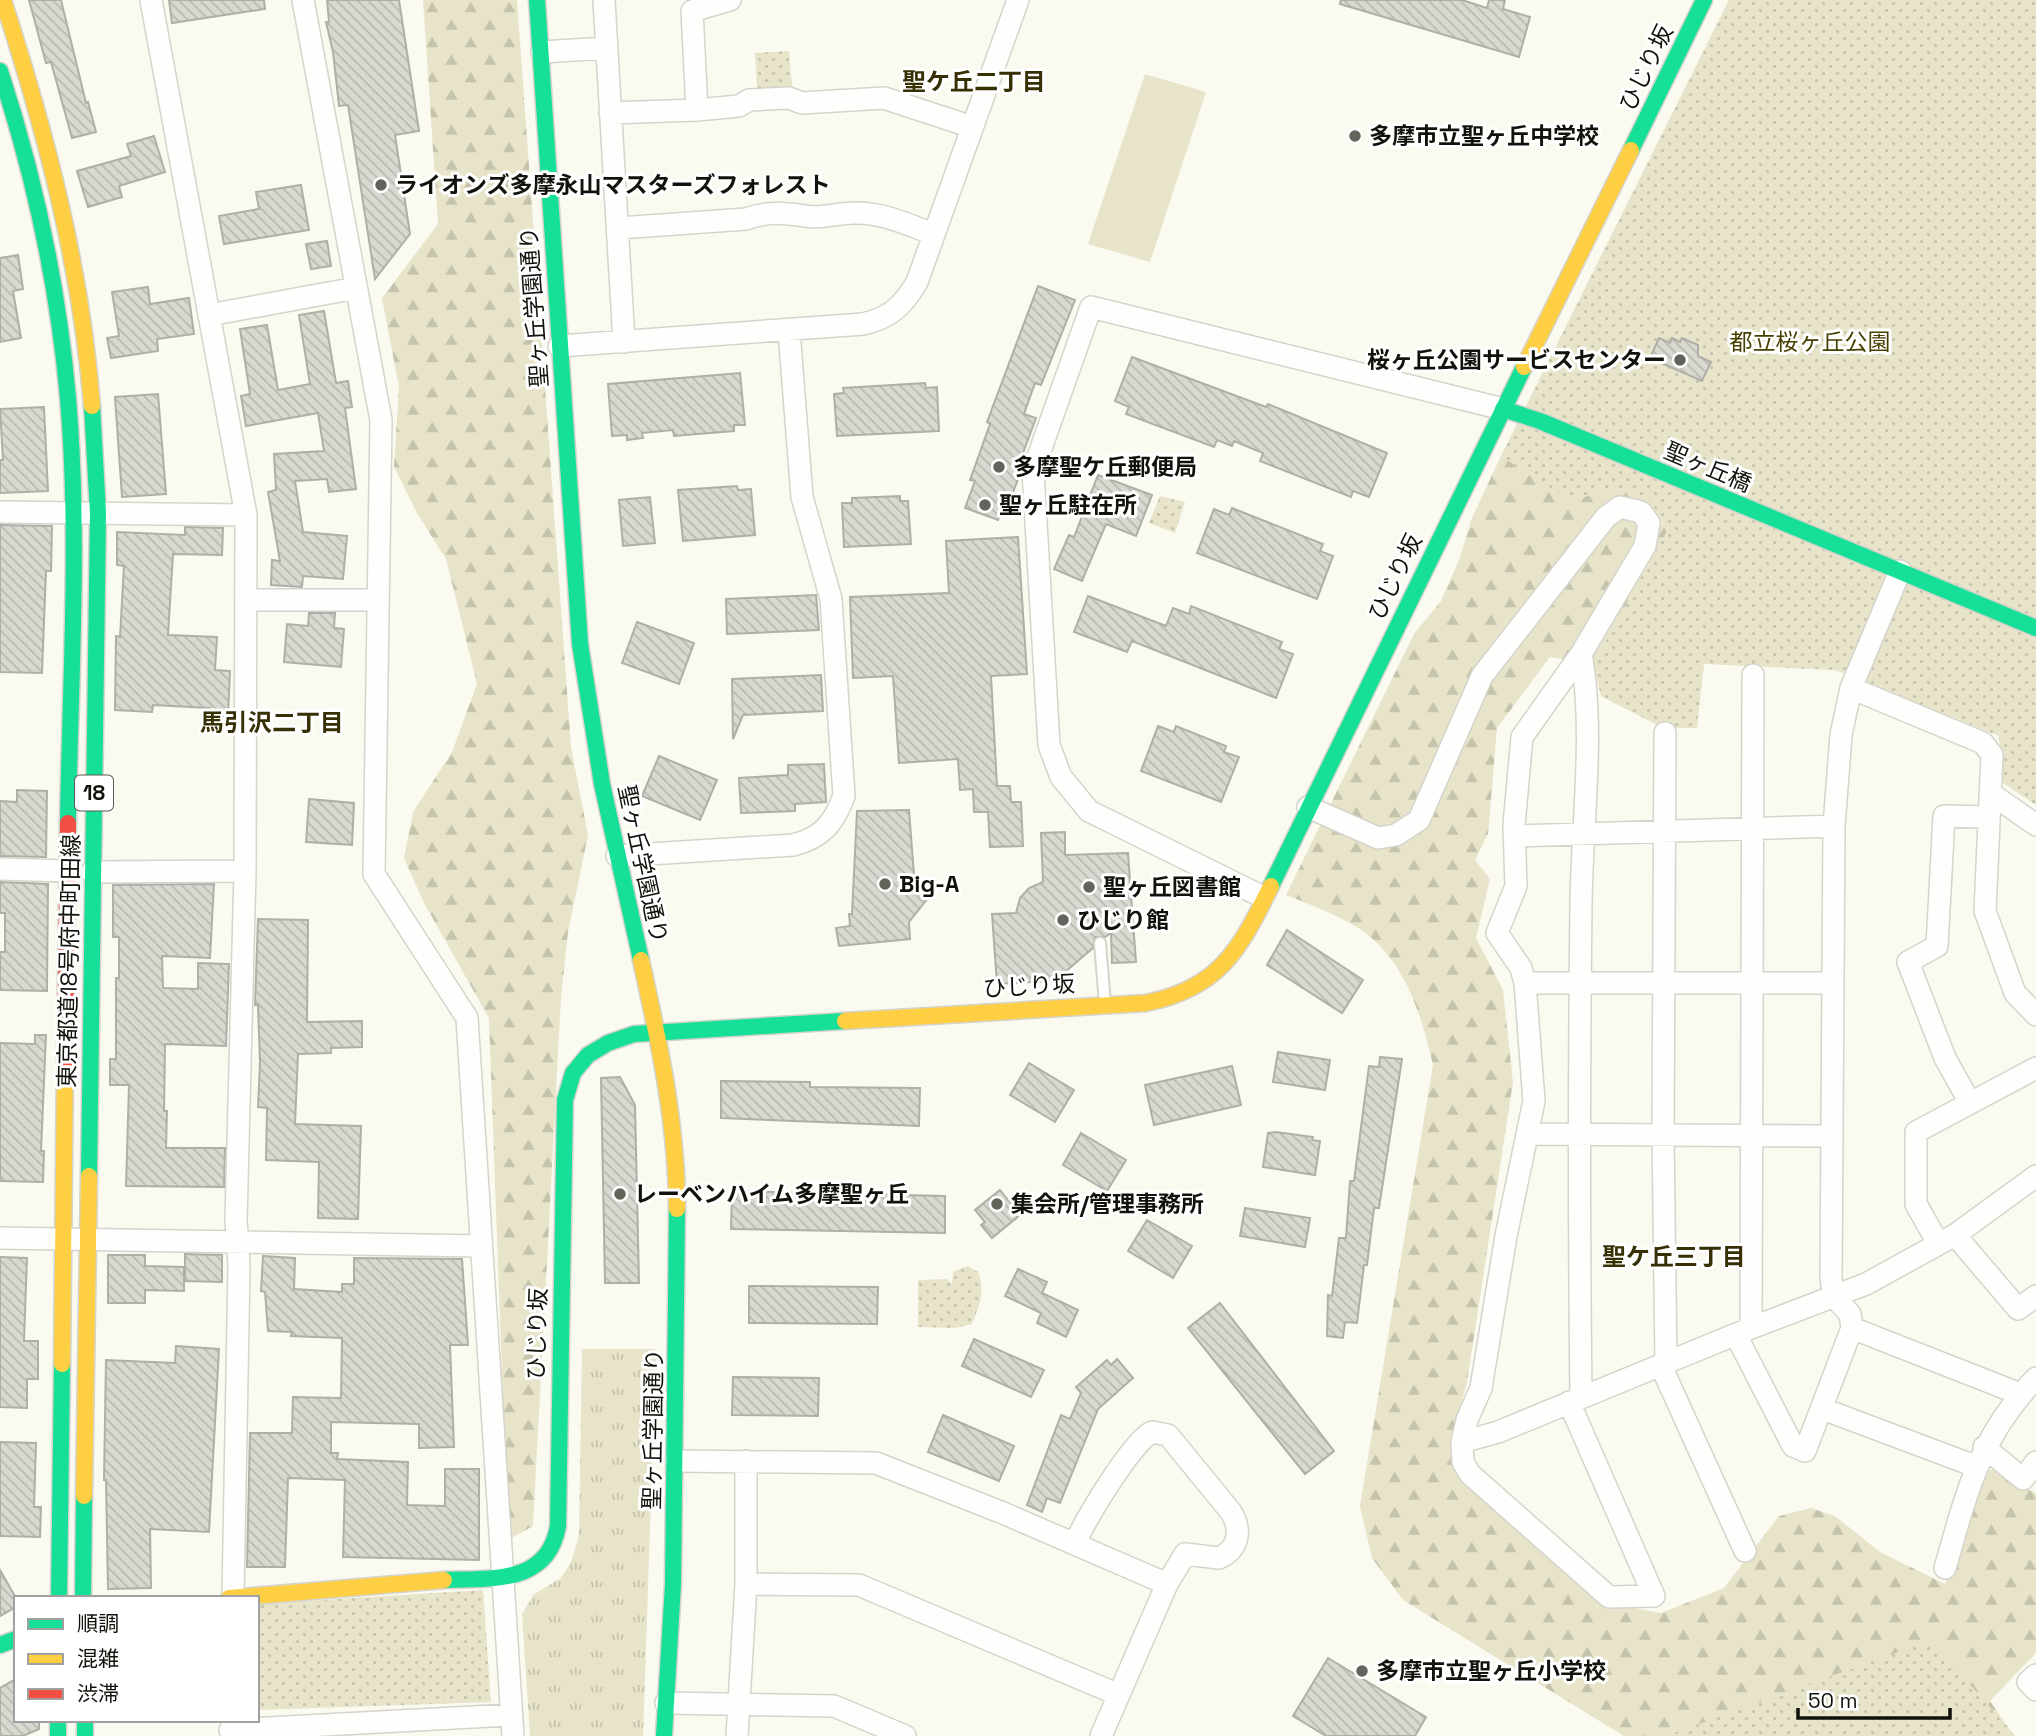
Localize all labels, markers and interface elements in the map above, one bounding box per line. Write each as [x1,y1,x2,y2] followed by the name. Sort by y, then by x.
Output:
[1612,20,1680,116] street label: ひじり坂
[902,66,1046,97] district label: 聖ケ丘二丁目
[1369,121,1599,151] place label: 多摩市立聖ヶ丘中学校
[1347,128,1363,144] marker: 多摩市立聖ヶ丘中学校
[395,170,830,200] place label: ライオンズ多摩永山マスターズフォレスト
[373,177,389,193] marker: ライオンズ多摩永山マスターズフォレスト
[513,226,555,388] street label: 聖ヶ丘学園通り
[1730,327,1891,357] park label: 都立桜ヶ丘公園
[1367,345,1666,375] place label: 桜ヶ丘公園サービスセンター
[1672,352,1688,368] marker: 桜ヶ丘公園サービスセンター
[1660,435,1756,499] street label: 聖ヶ丘橋
[1013,452,1197,482] place label: 多摩聖ケ丘郵便局
[991,459,1007,475] marker: 多摩聖ケ丘郵便局
[999,490,1137,520] place label: 聖ヶ丘駐在所
[977,497,993,513] marker: 聖ヶ丘駐在所
[1361,529,1429,625] street label: ひじり坂
[200,707,344,738] district label: 馬引沢二丁目
[75,776,113,810] road number: 18
[612,782,674,946] street label: 聖ヶ丘学園通り
[52,834,86,1088] street label: 東京都道18号府中町田線
[899,869,960,899] place label: Big-A
[1103,872,1241,902] place label: 聖ヶ丘図書館
[877,876,893,892] marker: Big-A
[1081,879,1097,895] marker: 聖ヶ丘図書館
[1077,905,1169,935] place label: ひじり館
[1055,912,1071,928] marker: ひじり館
[982,969,1076,1003] street label: ひじり坂
[634,1179,909,1209] place label: レーベンハイム多摩聖ヶ丘
[612,1186,628,1202] marker: レーベンハイム多摩聖ヶ丘
[1011,1189,1204,1219] place label: 集会所/管理事務所
[989,1196,1005,1212] marker: 集会所/管理事務所
[1602,1241,1746,1272] district label: 聖ケ丘三丁目
[520,1288,554,1380] street label: ひじり坂
[637,1348,669,1510] street label: 聖ヶ丘学園通り
[14,1596,259,1722] legend
[77,1610,119,1637] text: 順調
[77,1645,119,1672] text: 混雑
[1376,1656,1606,1686] place label: 多摩市立聖ヶ丘小学校
[1354,1663,1370,1679] marker: 多摩市立聖ヶ丘小学校
[1798,1676,1950,1720] scale bar
[77,1680,119,1707] text: 渋滞
[1808,1687,1858,1714] text: 50 m

